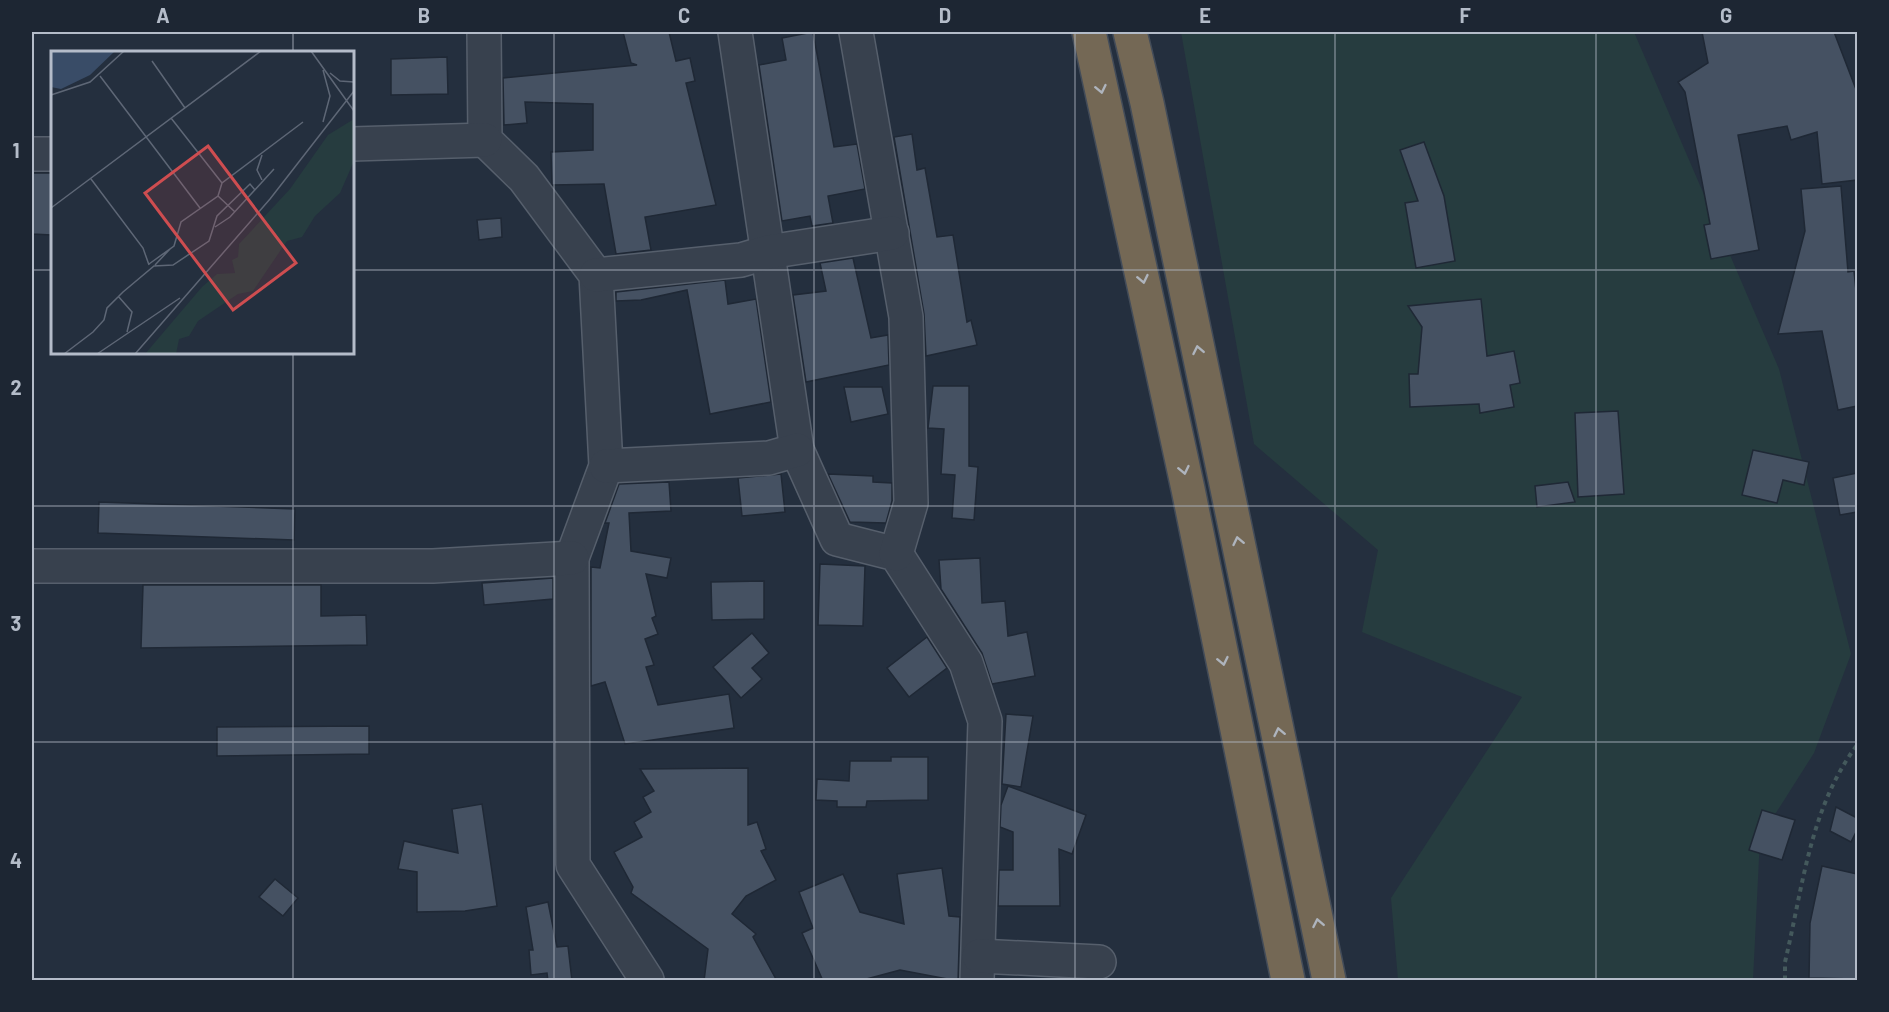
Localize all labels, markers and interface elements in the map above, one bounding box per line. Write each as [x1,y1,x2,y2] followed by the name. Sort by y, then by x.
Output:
[156,3,170,27] text: A
[418,3,430,27] text: B
[678,3,690,27] text: C
[939,3,951,27] text: D
[1199,3,1211,27] text: E
[1459,3,1471,27] text: F
[1720,3,1732,27] text: G
[51,51,354,354] inset map
[1094,83,1107,93] one-way arrow
[12,138,20,162] text: 1
[1136,274,1149,284] one-way arrow
[1192,346,1205,356] one-way arrow
[10,375,22,399] text: 2
[1177,465,1190,475] one-way arrow
[1232,537,1245,547] one-way arrow
[11,611,21,635] text: 3
[1216,655,1229,665] one-way arrow
[1273,727,1286,737] one-way arrow
[10,848,22,872] text: 4
[1312,918,1325,928] one-way arrow

